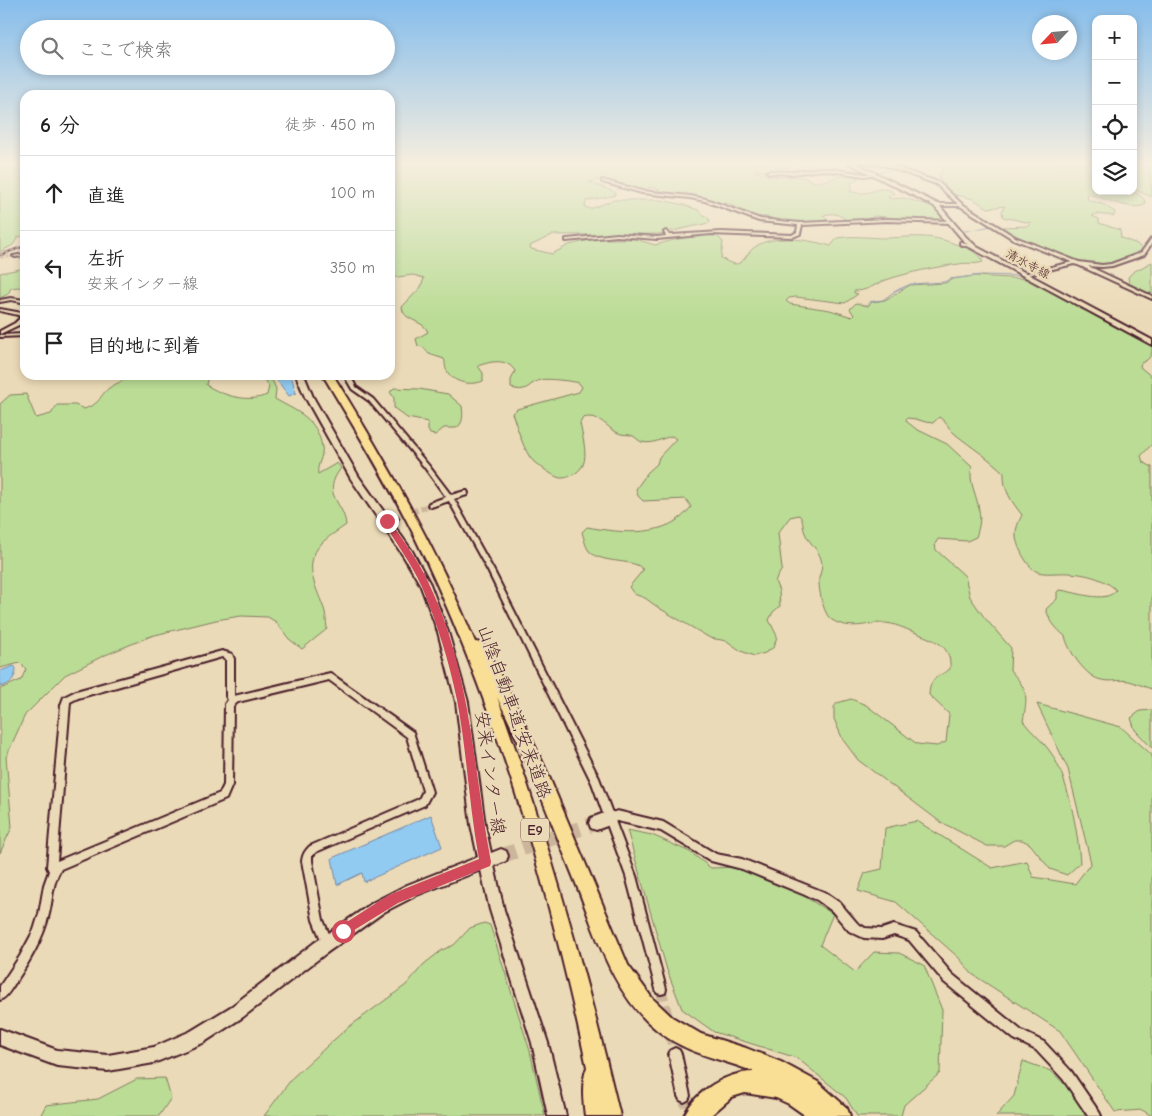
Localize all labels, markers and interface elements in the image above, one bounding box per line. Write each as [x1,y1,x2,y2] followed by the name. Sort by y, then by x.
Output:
[1032,15,1077,60] north arrow
[1092,15,1137,195] map controls
[1092,15,1137,60] button: +
[20,20,395,75] search box
[38,34,66,62] icon: search
[78,39,173,61] text: ここで検索
[1092,60,1137,105] button: −
[1092,105,1137,150] button: locate
[40,113,79,137] text: 6 分
[285,116,375,134] text: 徒歩 · 450 m
[1092,150,1137,195] button: layers
[40,179,68,207] icon: ahead
[331,184,375,202] text: 100 m
[87,185,125,207] text: 直進
[1004,247,1052,281] street label: 清水寺線
[87,248,125,270] text: 左折
[40,254,68,282] icon: left
[330,259,375,277] text: 350 m
[87,275,198,293] text: 安来インター線
[40,329,68,357] icon: arrive
[87,335,201,357] text: 目的地に到着
[376,510,399,533] route end
[473,622,555,802] street label: 山陰自動車道;安来道路
[471,710,509,836] street label: 安来インター線
[521,818,549,842] road number: E9
[332,920,355,943] route start

